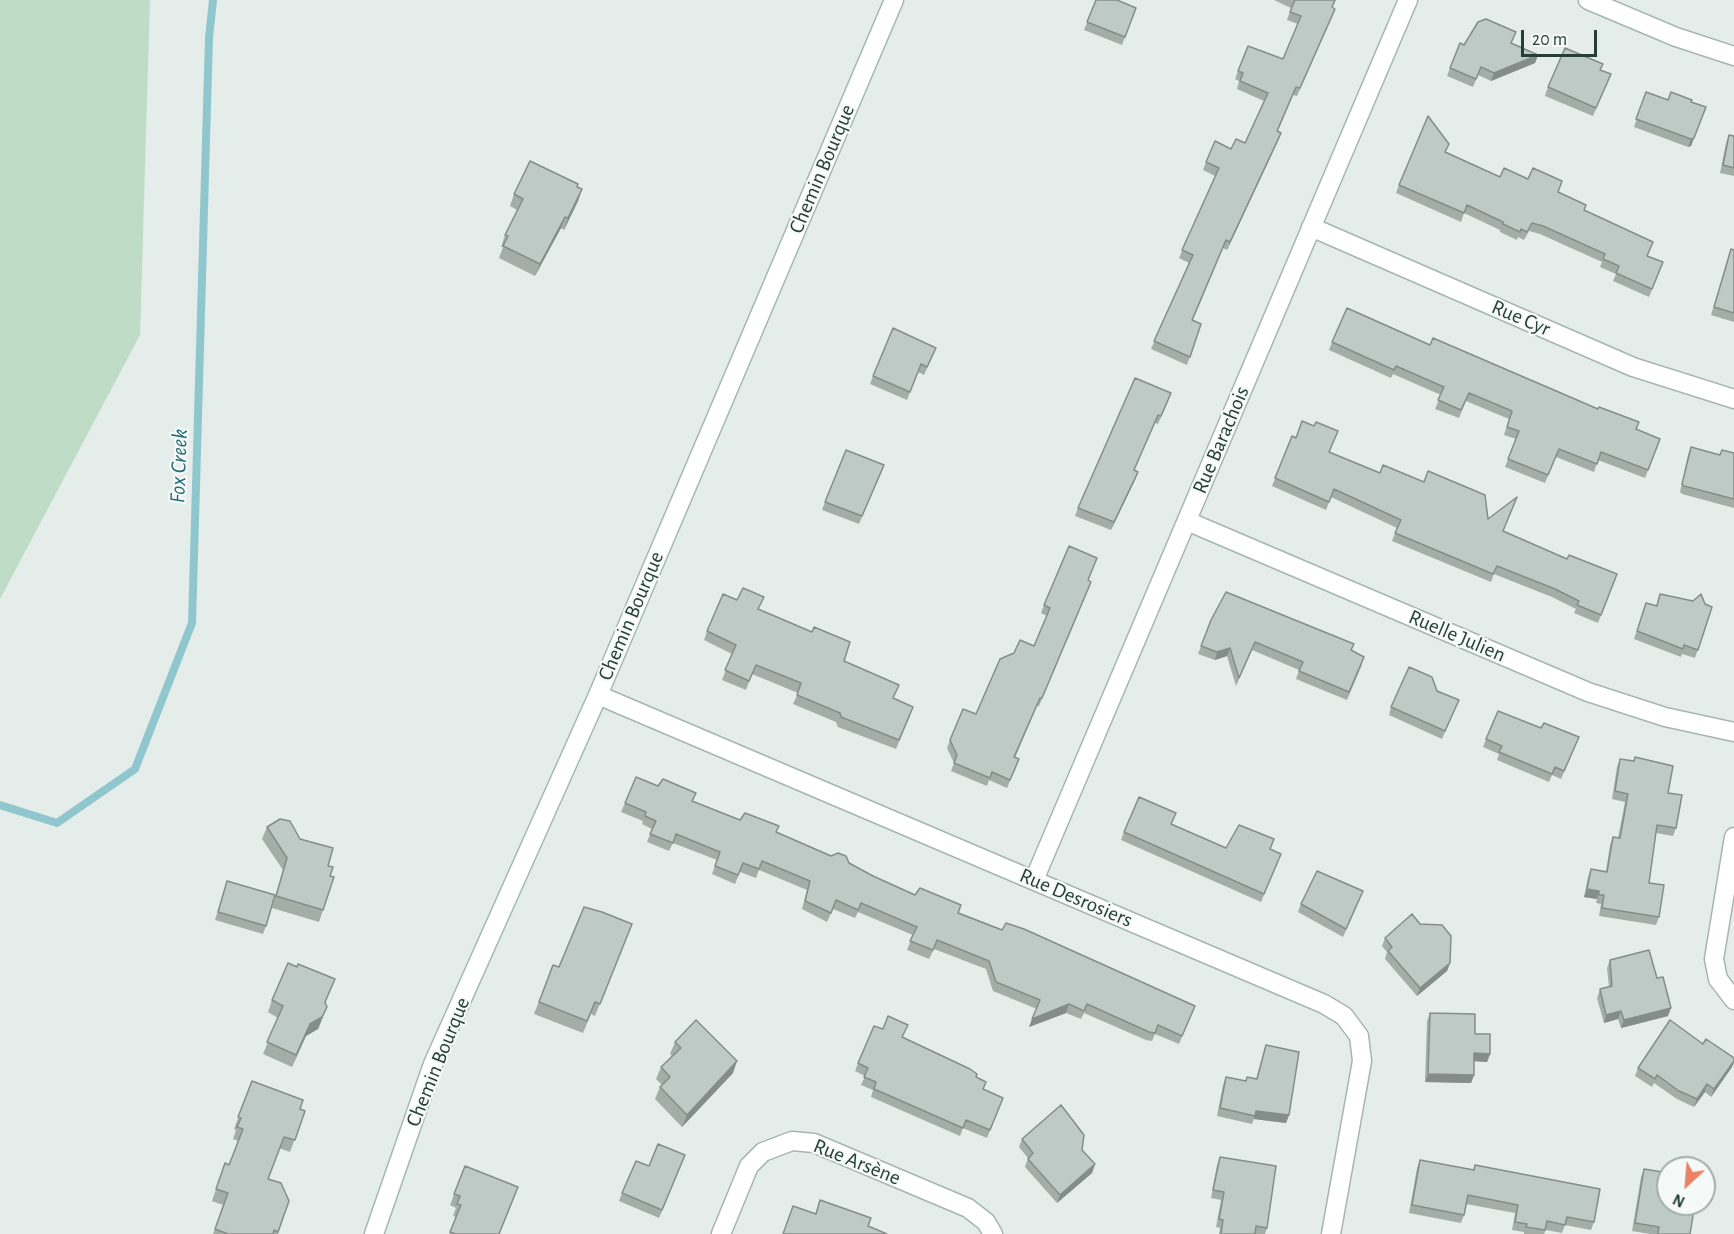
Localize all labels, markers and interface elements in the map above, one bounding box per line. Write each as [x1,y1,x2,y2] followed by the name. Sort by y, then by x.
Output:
[1524,18,1600,56] scale bar
[1532,31,1567,49] text: 20 m
[784,101,860,237] street label: Chemin Bourque
[1488,294,1554,342] street label: Rue Cyr
[1187,382,1255,498] street label: Rue Barachois
[165,428,193,504] water label: Fox Creek
[593,548,669,684] street label: Chemin Bourque
[1405,604,1509,668] street label: Ruelle Julien
[1016,863,1136,933] street label: Rue Desrosiers
[401,994,475,1130] street label: Chemin Bourque
[810,1133,904,1191] street label: Rue Arsène
[1656,1156,1716,1216] north arrow
[1670,1191,1687,1210] text: N

